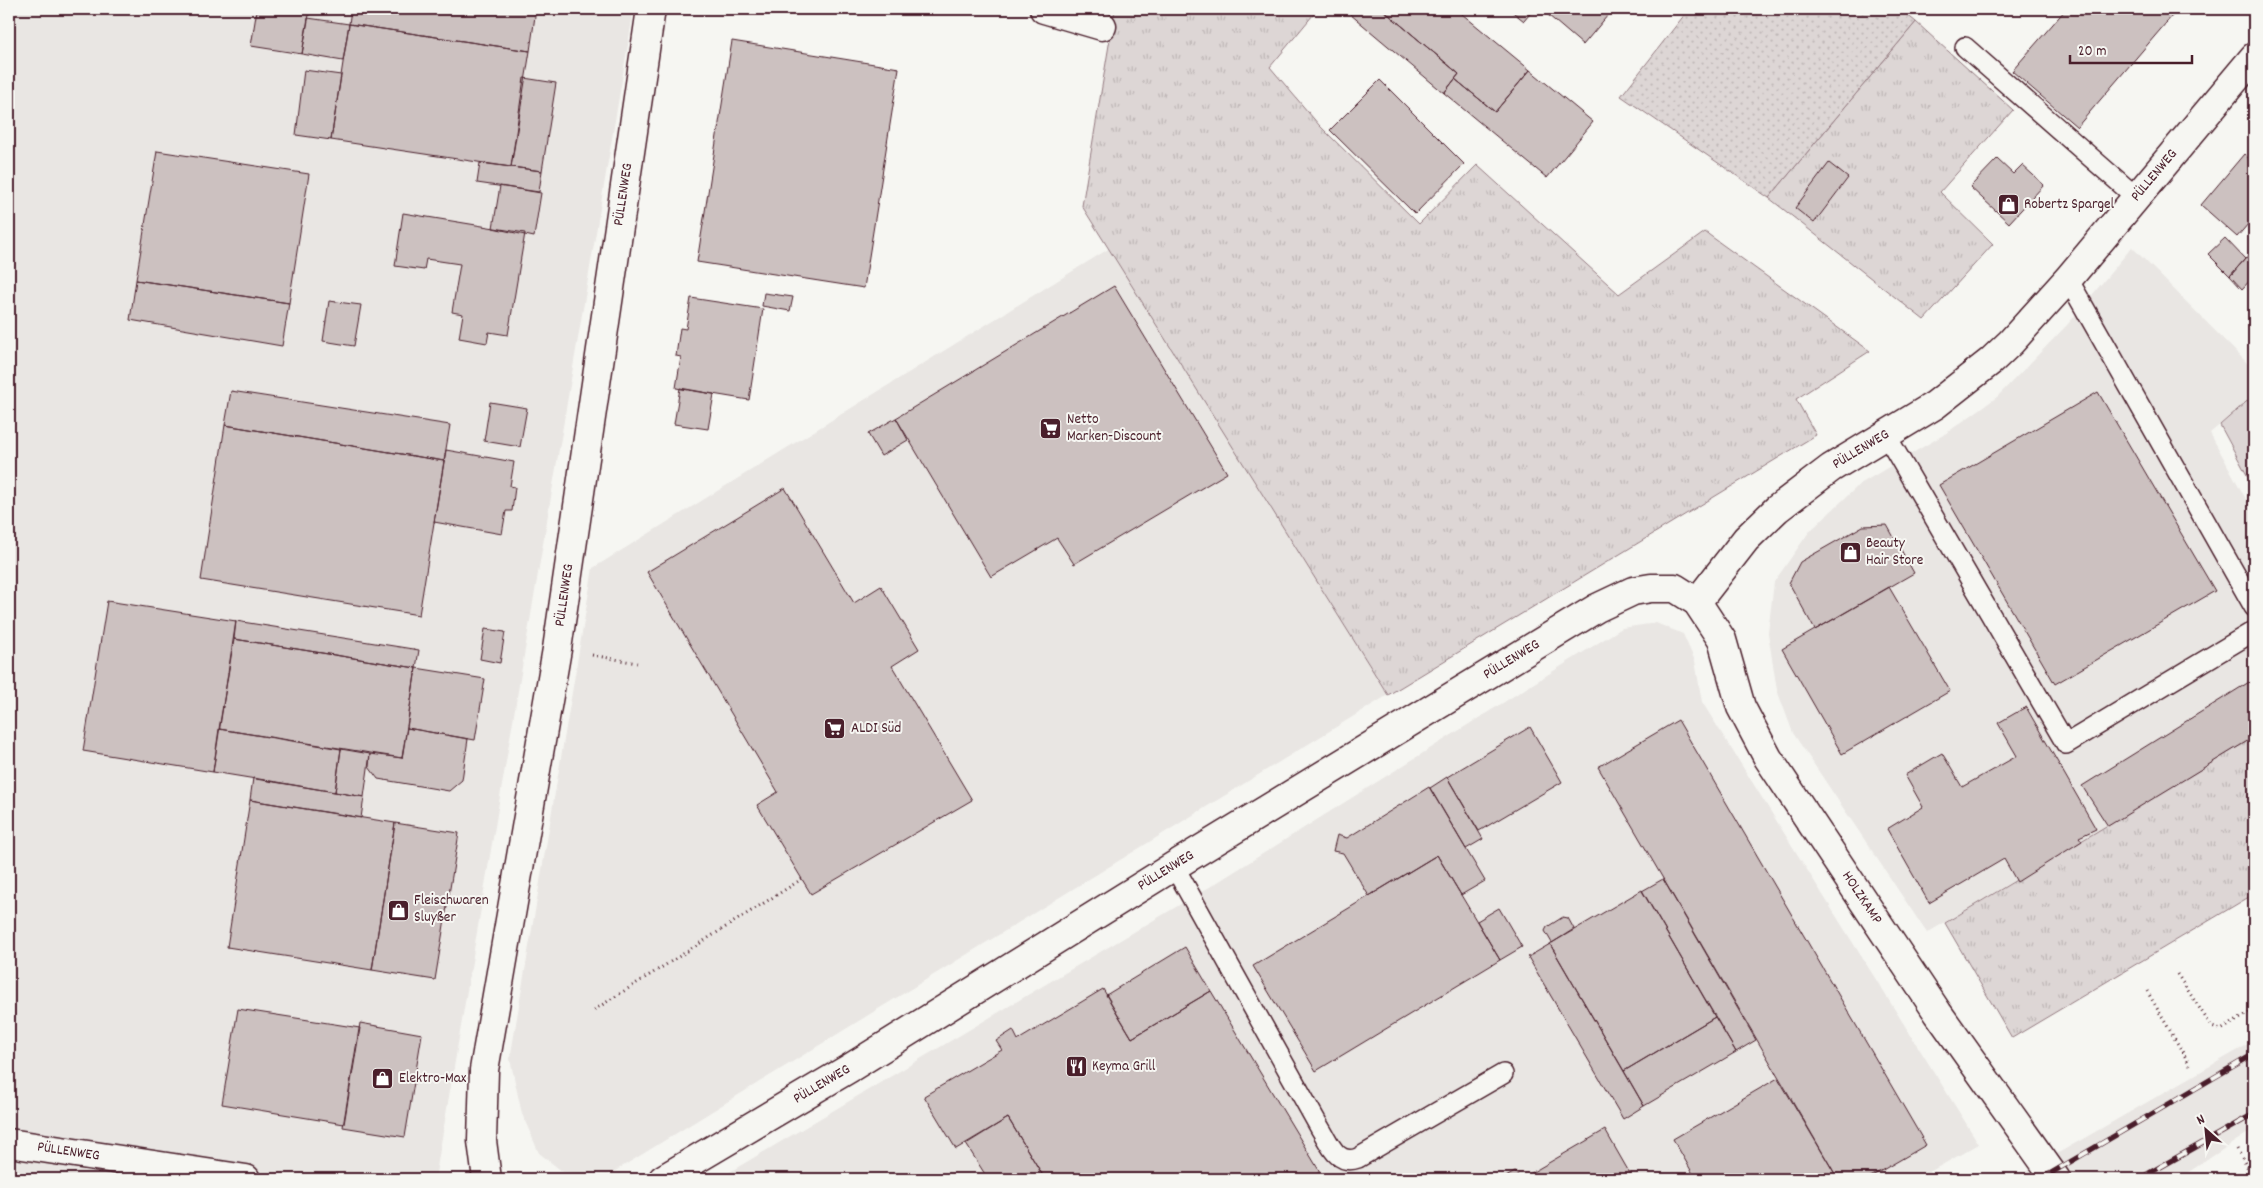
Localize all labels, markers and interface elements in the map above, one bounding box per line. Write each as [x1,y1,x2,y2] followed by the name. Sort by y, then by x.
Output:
[2070,32,2193,64] scale bar
[2078,41,2106,63] text: 20 m
[2126,144,2183,207] street label: PÜLLENWEG
[608,162,639,227] street label: PÜLLENWEG
[1996,193,2020,217] shop icon: Robertz Spargel
[2024,194,2115,216] place label: Robertz Spargel
[1067,409,1162,448] place label: Netto Marken-Discount
[1039,417,1063,441] supermarket icon: Netto Marken-Discount
[1828,424,1894,475] street label: PÜLLENWEG
[1866,533,1924,572] place label: Beauty Hair Store
[1838,541,1862,565] shop icon: Beauty Hair Store
[549,562,580,628] street label: PÜLLENWEG
[1479,634,1545,686] street label: PÜLLENWEG
[823,717,847,741] supermarket icon: ALDI Süd
[851,718,901,740] place label: ALDI Süd
[1134,845,1199,897] street label: PÜLLENWEG
[1836,867,1887,929] street label: HOLZKAMP
[414,890,489,929] place label: Fleischwaren Sluyßer
[386,898,410,922] shop icon: Fleischwaren Sluyßer
[1064,1055,1088,1079] restaurant icon: Keyma Grill
[1092,1056,1156,1078] place label: Keyma Grill
[789,1059,855,1110] street label: PÜLLENWEG
[371,1067,395,1091] shop icon: Elektro-Max
[399,1068,467,1090] place label: Elektro-Max
[2180,1106,2230,1156] north arrow
[2193,1110,2209,1131] text: N
[35,1136,101,1168] street label: PÜLLENWEG

